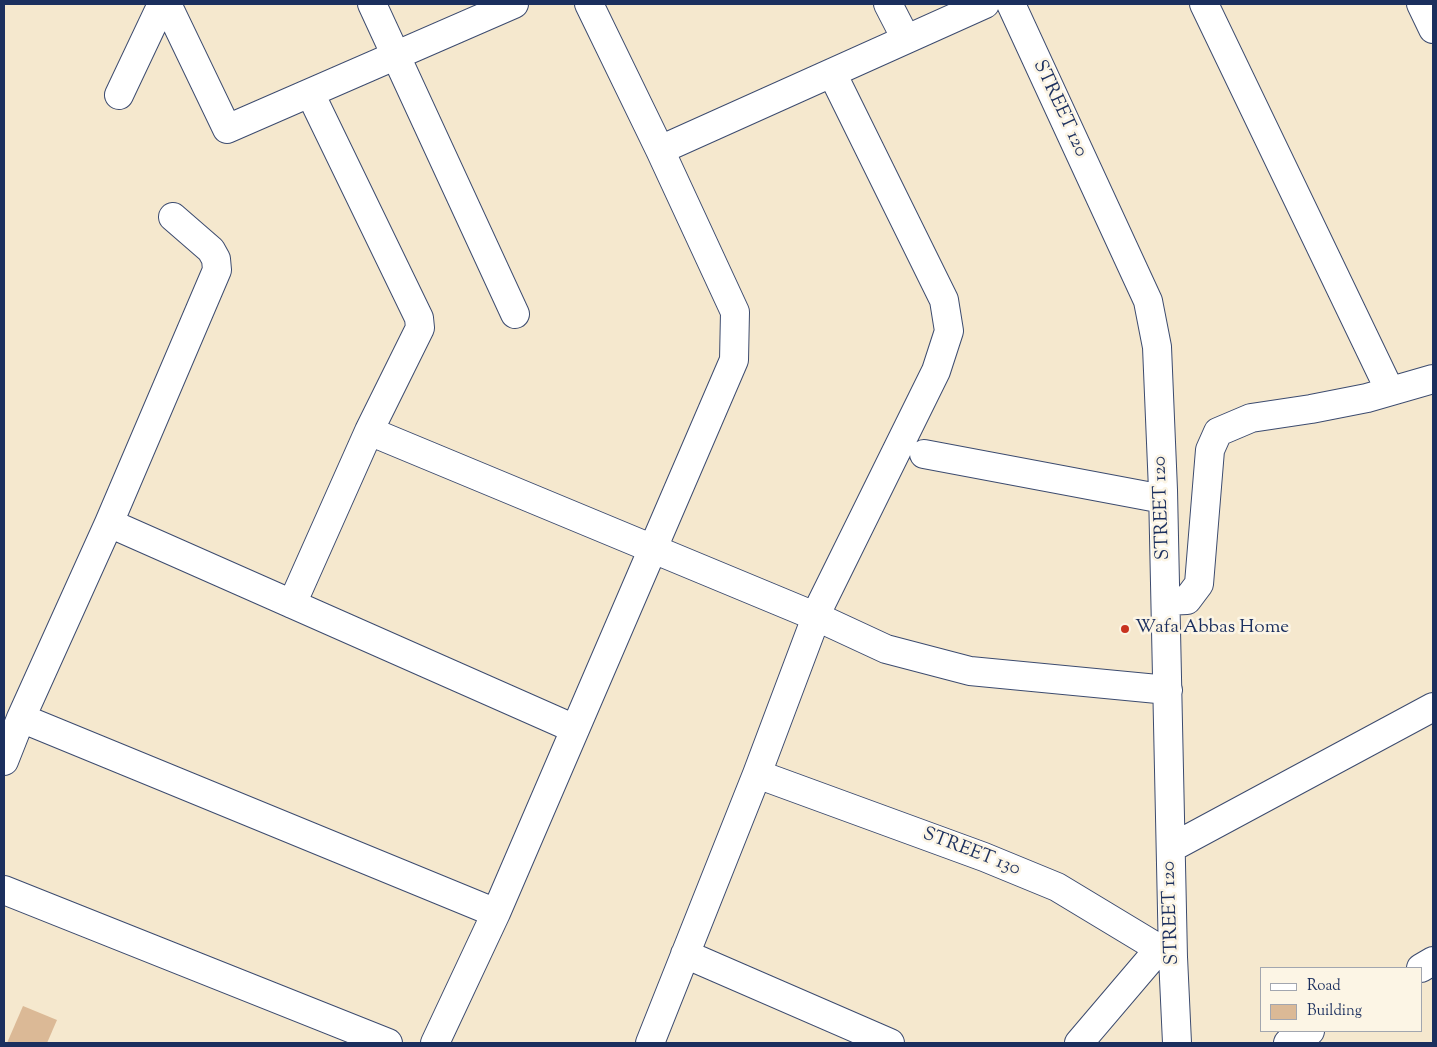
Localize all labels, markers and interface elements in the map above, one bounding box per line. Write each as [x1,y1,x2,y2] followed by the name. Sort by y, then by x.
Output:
[1027,57,1091,161] street label: STREET 120
[1150,456,1176,560] street label: STREET 120
[1135,618,1289,640] place label: Wafa Abbas Home
[1119,623,1131,635] marker: Wafa Abbas Home
[919,824,1023,882] street label: STREET 130
[1159,861,1185,965] street label: STREET 120
[1260,967,1422,1032] legend
[1307,976,1341,997] text: Road
[1307,1001,1362,1022] text: Building

